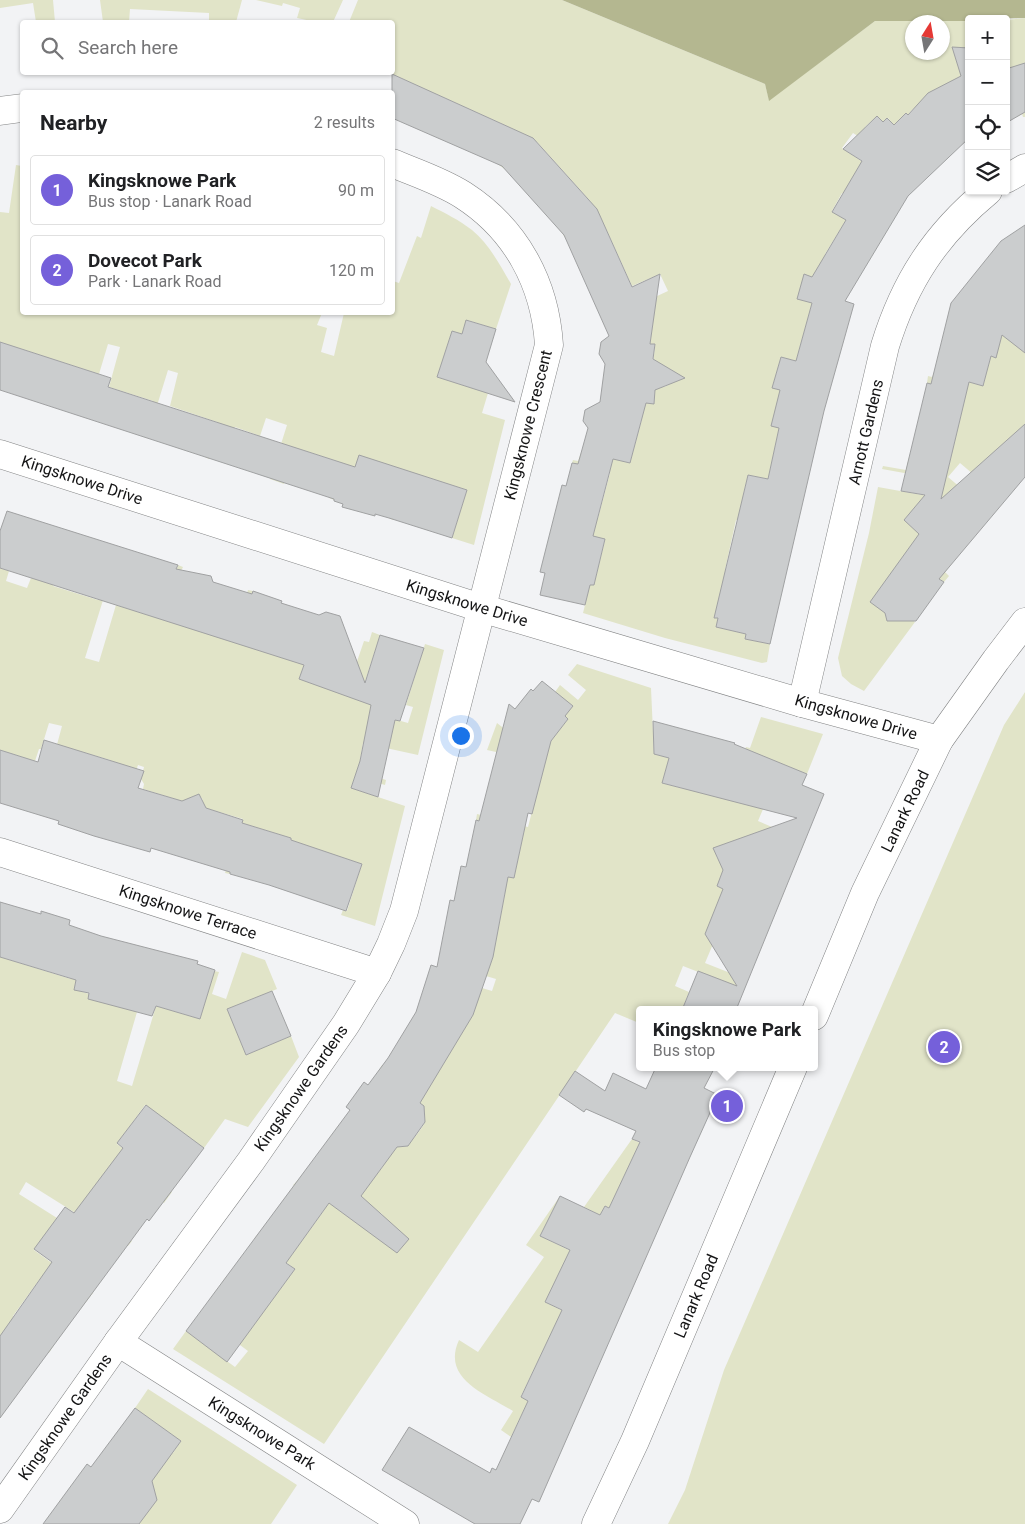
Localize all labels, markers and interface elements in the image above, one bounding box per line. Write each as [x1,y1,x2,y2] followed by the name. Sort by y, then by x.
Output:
[905,15,950,60] north arrow
[965,15,1010,195] map controls
[965,15,1010,60] button: +
[20,20,395,75] search box
[38,34,66,62] icon: search
[78,36,178,59] text: Search here
[965,60,1010,105] button: −
[965,105,1010,150] button: locate
[40,111,107,135] text: Nearby
[314,113,375,132] text: 2 results
[965,150,1010,195] button: layers
[88,169,236,192] text: Kingsknowe Park
[52,181,62,200] text: 1
[338,181,374,200] text: 90 m
[88,192,252,211] text: Bus stop · Lanark Road
[88,249,202,272] text: Dovecot Park
[52,261,62,280] text: 2
[329,261,374,280] text: 120 m
[88,272,221,291] text: Park · Lanark Road
[500,348,556,502] street label: Kingsknowe Crescent
[845,377,887,487] street label: Arnott Gardens
[19,451,145,509] street label: Kingsknowe Drive
[404,575,530,631] street label: Kingsknowe Drive
[793,690,919,744] street label: Kingsknowe Drive
[448,723,474,749] your location
[877,767,933,855] street label: Lanark Road
[117,881,259,943] street label: Kingsknowe Terrace
[636,1006,818,1071] popup
[653,1018,801,1041] text: Kingsknowe Park
[250,1021,352,1155] street label: Kingsknowe Gardens
[928,1028,960,1066] pin: 2
[653,1041,715,1060] text: Bus stop
[711,1087,743,1125] pin: 1
[670,1251,722,1341] street label: Lanark Road
[14,1350,116,1484] street label: Kingsknowe Gardens
[205,1392,320,1474] street label: Kingsknowe Park

